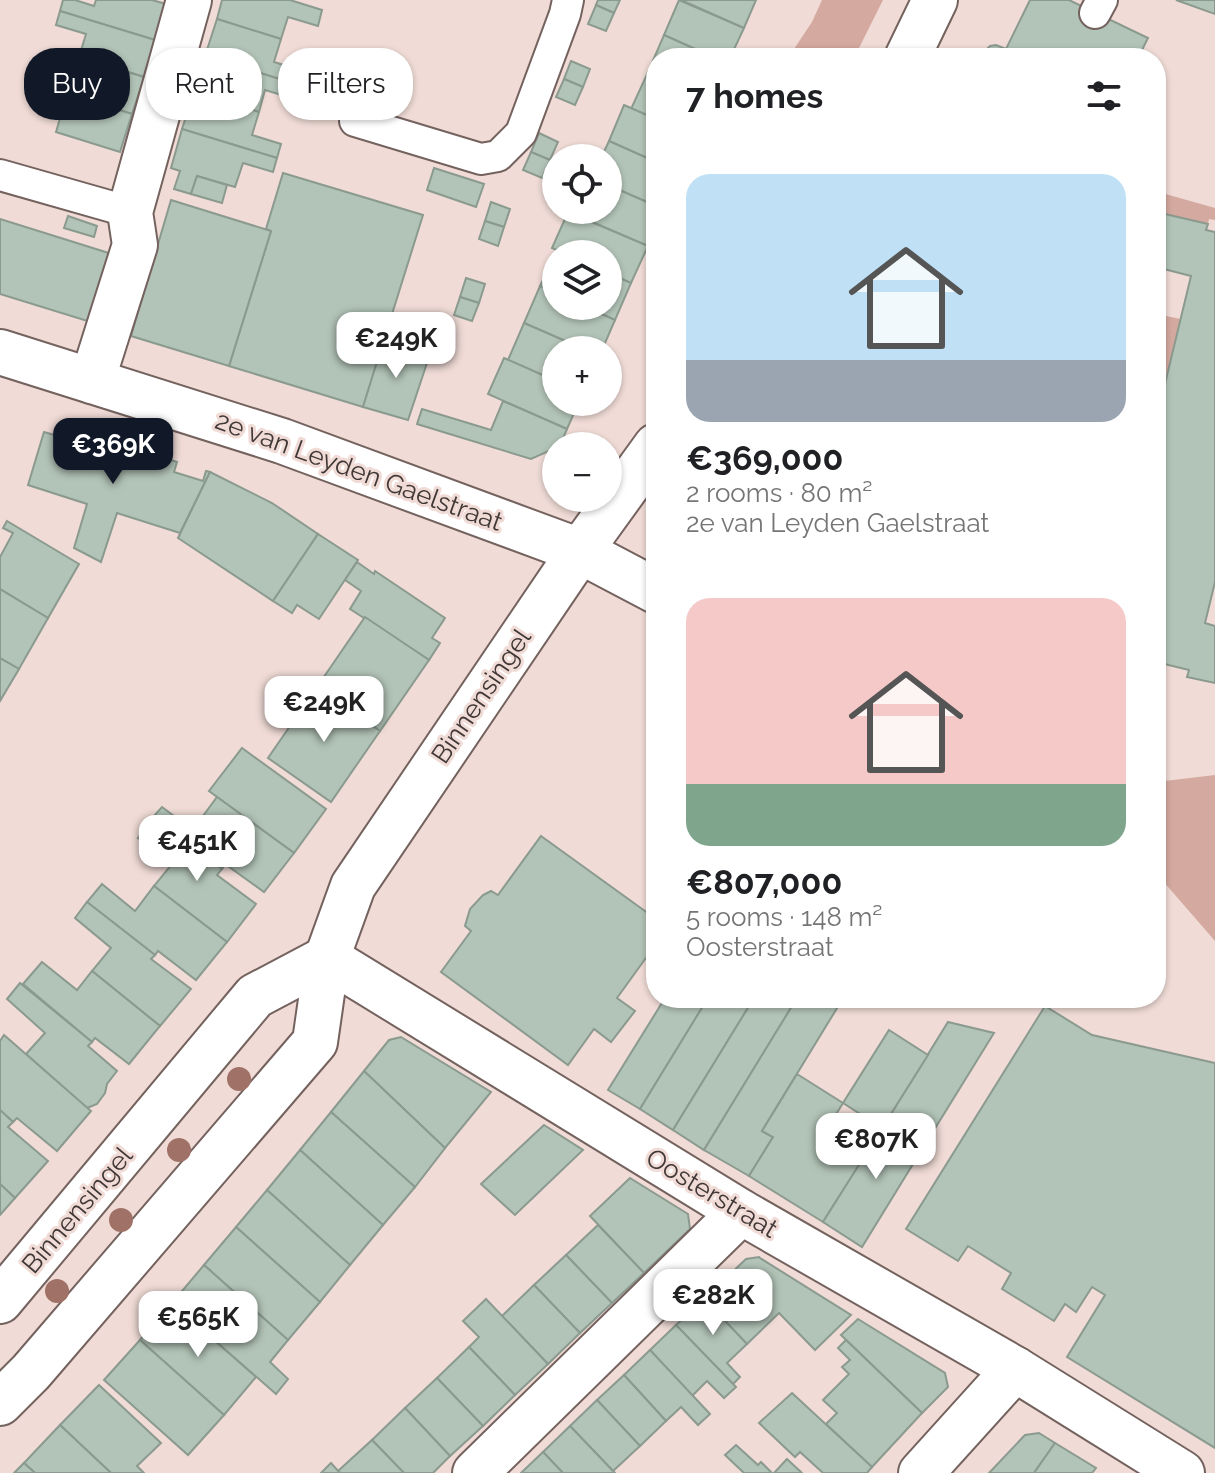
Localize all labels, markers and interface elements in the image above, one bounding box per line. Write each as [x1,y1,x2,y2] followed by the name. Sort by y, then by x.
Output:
[24,48,130,120] chip: Buy
[146,48,262,120] chip: Rent
[278,48,413,120] chip: Filters
[1082,74,1126,118] icon: filters
[686,76,823,116] text: 7 homes
[542,144,622,512] map controls
[542,144,622,224] button: locate
[834,226,978,370] icon: home
[542,240,622,320] button: layers
[340,312,452,380] pin: €249K
[355,323,437,353] text: €249K
[542,336,622,416] button: +
[211,405,507,537] street label: 2e van Leyden Gaelstraat
[57,418,169,486] pin: €369K
[71,429,155,459] text: €369K
[542,432,622,512] button: −
[686,438,843,478] text: €369,000
[686,478,872,508] text: 2 rooms · 80 m²
[686,508,989,538] text: 2e van Leyden Gaelstraat
[425,622,537,769] street label: Binnensingel
[834,650,978,794] icon: home
[268,676,380,744] pin: €249K
[283,687,365,717] text: €249K
[141,815,253,883] pin: €451K
[157,826,237,856] text: €451K
[686,862,842,902] text: €807,000
[686,902,882,932] text: 5 rooms · 148 m²
[686,932,834,962] text: Oosterstraat
[820,1113,932,1181] pin: €807K
[834,1124,918,1154] text: €807K
[16,1140,139,1279] street label: Binnensingel
[641,1142,783,1244] street label: Oosterstraat
[657,1269,769,1337] pin: €282K
[671,1280,755,1310] text: €282K
[142,1291,254,1359] pin: €565K
[157,1302,239,1332] text: €565K

